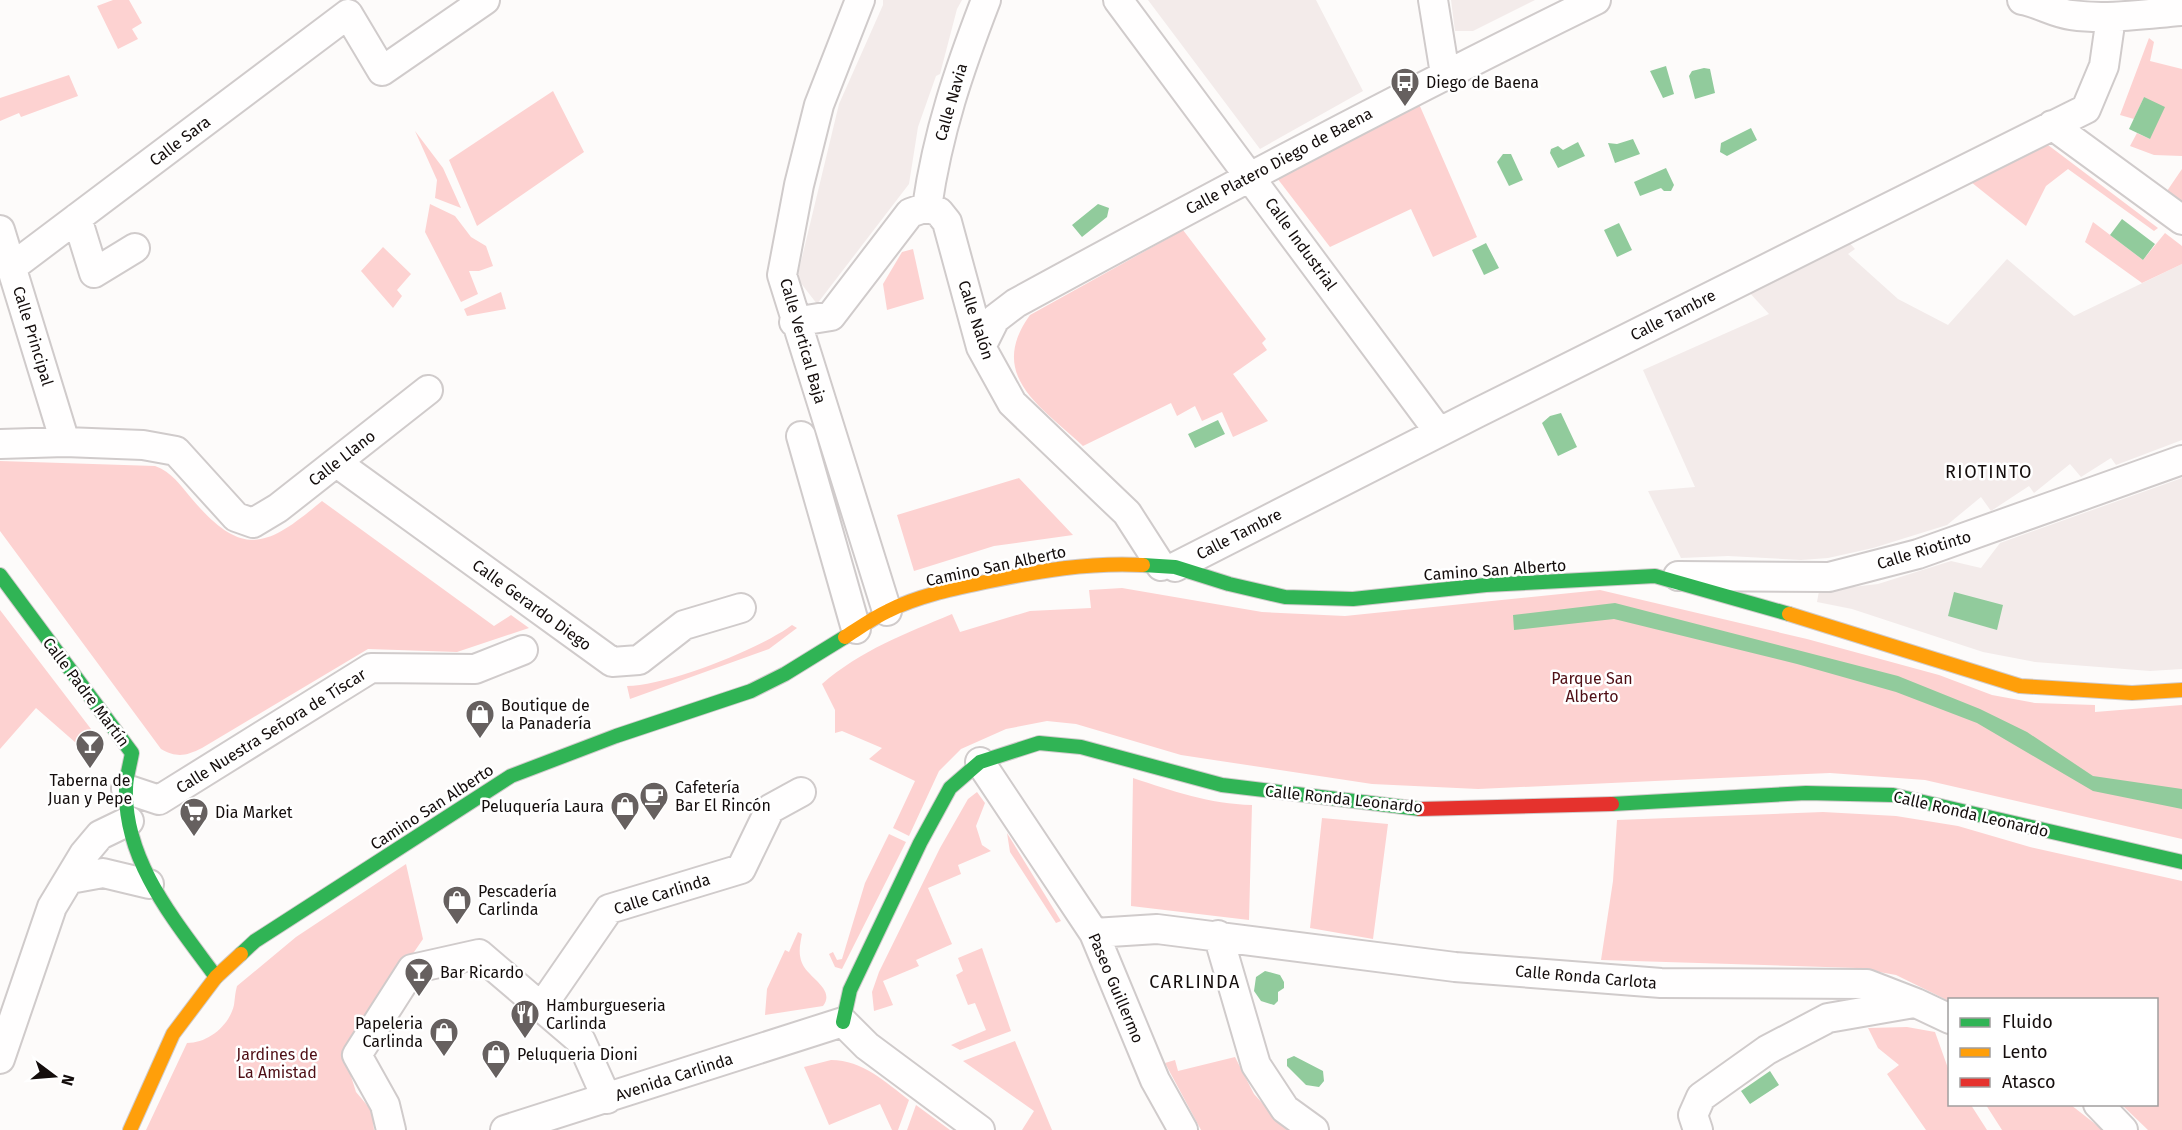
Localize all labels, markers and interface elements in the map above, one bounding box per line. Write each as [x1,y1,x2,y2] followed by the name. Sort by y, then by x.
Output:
[931,61,971,143] street label: Calle Navia
[1389,66,1421,108] bus stop icon: Diego de Baena
[1426,73,1539,92] place label: Diego de Baena
[1182,104,1376,218] street label: Calle Platero Diego de Baena
[146,112,214,170] street label: Calle Sara
[1261,194,1341,294] street label: Calle Industrial
[776,276,830,406] street label: Calle Vertical Baja
[954,278,998,362] street label: Calle Nalón
[9,284,57,388] street label: Calle Principal
[1627,285,1719,345] street label: Calle Tambre
[305,426,379,490] street label: Calle Llano
[1945,461,2033,483] district label: RIOTINTO
[1193,504,1285,564] street label: Calle Tambre
[1875,527,1973,573] street label: Calle Riotinto
[924,542,1068,590] street label: Camino San Alberto
[469,555,595,655] street label: Calle Gerardo Diego
[1423,556,1567,584] street label: Camino San Alberto
[39,634,133,750] street label: Calle Padre Martín
[173,664,370,797] street label: Calle Nuestra Señora de Tíscar
[1551,669,1633,706] park label: Parque San Alberto
[501,696,591,733] place label: Boutique de la Panadería
[464,698,496,740] shop icon: Boutique de la Panadería
[74,728,106,770] bar icon: Taberna de Juan y Pepe
[367,760,497,854] street label: Camino San Alberto
[48,771,132,808] place label: Taberna de Juan y Pepe
[675,778,771,815] place label: Cafetería Bar El Rincón
[638,780,670,822] cafe icon: Cafetería Bar El Rincón
[1264,781,1424,817] street label: Calle Ronda Leonardo
[1892,787,2050,841] street label: Calle Ronda Leonardo
[609,790,641,832] shop icon: Peluquería Laura
[178,796,210,838] supermarket icon: Dia Market
[481,797,604,816] place label: Peluquería Laura
[215,803,293,822] place label: Dia Market
[611,869,713,919] street label: Calle Carlinda
[478,882,557,919] place label: Pescadería Carlinda
[441,884,473,926] shop icon: Pescadería Carlinda
[1084,930,1148,1046] street label: Paseo Guillermo
[403,956,435,998] bar icon: Bar Ricardo
[1514,961,1658,993] street label: Calle Ronda Carlota
[440,963,524,982] place label: Bar Ricardo
[1149,971,1241,993] district label: CARLINDA
[546,996,666,1033] place label: Hamburgueseria Carlinda
[509,998,541,1040] restaurant icon: Hamburgueseria Carlinda
[1948,998,2158,1106] legend
[2002,1011,2053,1033] text: Fluido
[355,1014,423,1051] place label: Papeleria Carlinda
[428,1016,460,1058] shop icon: Papeleria Carlinda
[480,1038,512,1080] shop icon: Peluqueria Dioni
[2002,1041,2048,1063] text: Lento
[236,1045,318,1082] park label: Jardines de La Amistad
[517,1045,638,1064] place label: Peluqueria Dioni
[24,1046,84,1106] north arrow
[613,1049,735,1105] street label: Avenida Carlinda
[2002,1071,2055,1093] text: Atasco
[57,1072,79,1088] text: N

